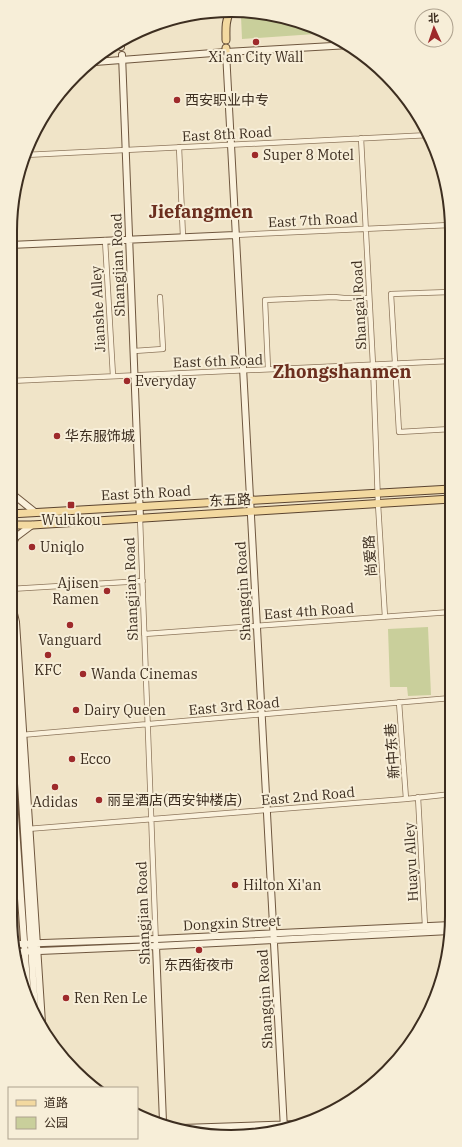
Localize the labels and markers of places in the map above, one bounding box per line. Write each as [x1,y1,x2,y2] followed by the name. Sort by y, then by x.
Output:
[251,37,261,47] marker: Xi'an City Wall
[209,48,303,66] place label: Xi'an City Wall
[185,91,269,109] place label: 西安职业中专
[172,95,182,105] marker: 西安职业中专
[263,146,354,164] place label: Super 8 Motel
[250,150,260,160] marker: Super 8 Motel
[135,372,197,390] place label: Everyday
[122,376,132,386] marker: Everyday
[65,427,135,445] place label: 华东服饰城
[52,431,62,441] marker: 华东服饰城
[66,500,76,510] marker: Wulukou
[41,511,101,529] place label: Wulukou
[40,538,84,556] place label: Uniqlo
[27,542,37,552] marker: Uniqlo
[52,574,99,608] place label: Ajisen Ramen
[102,586,112,596] marker: Ajisen Ramen
[65,620,75,630] marker: Vanguard
[38,631,102,649] place label: Vanguard
[43,650,53,660] marker: KFC
[34,661,62,679] place label: KFC
[91,665,198,683] place label: Wanda Cinemas
[78,669,88,679] marker: Wanda Cinemas
[84,701,166,719] place label: Dairy Queen
[71,705,81,715] marker: Dairy Queen
[80,750,111,768] place label: Ecco
[67,754,77,764] marker: Ecco
[50,782,60,792] marker: Adidas
[107,791,242,809] place label: 丽呈酒店(西安钟楼店)
[32,793,78,811] place label: Adidas
[94,795,104,805] marker: 丽呈酒店(西安钟楼店)
[243,876,321,894] place label: Hilton Xi'an
[230,880,240,890] marker: Hilton Xi'an
[194,945,204,955] marker: 东西街夜市
[164,956,234,974] place label: 东西街夜市
[74,989,148,1007] place label: Ren Ren Le
[61,993,71,1003] marker: Ren Ren Le

